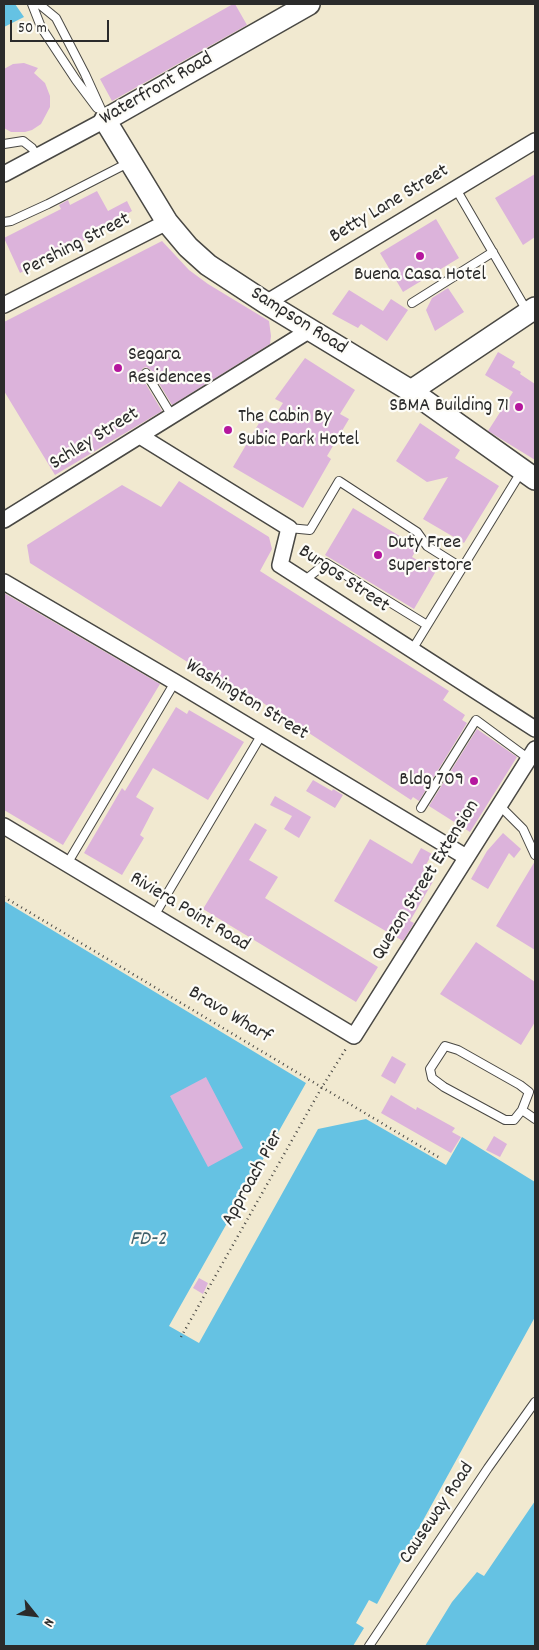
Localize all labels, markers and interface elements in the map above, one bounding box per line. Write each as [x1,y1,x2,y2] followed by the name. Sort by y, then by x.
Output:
[12,10,111,42] scale bar
[18,18,47,40] text: 50 m
[96,48,218,132] street label: Waterfront Road
[326,160,454,250] street label: Betty Lane Street
[19,209,135,283] street label: Pershing Street
[414,250,426,262] marker: Buena Casa Hotel
[354,264,486,288] place label: Buena Casa Hotel
[245,283,351,361] street label: Sampson Road
[128,344,211,391] place label: Segara Residences
[112,362,124,374] marker: Segara Residences
[389,395,509,419] place label: SBMA Building 71
[513,401,525,413] marker: SBMA Building 71
[46,403,144,477] street label: Schley Street
[238,406,359,453] place label: The Cabin By Subic Park Hotel
[222,424,234,436] marker: The Cabin By Subic Park Hotel
[388,532,472,579] place label: Duty Free Superstore
[293,541,393,619] street label: Burgos Street
[372,549,384,561] marker: Duty Free Superstore
[180,655,312,747] street label: Washington Street
[399,769,464,793] place label: Bldg 709
[468,775,480,787] marker: Bldg 709
[368,796,486,966] street label: Quezon Street Extension
[125,868,253,958] street label: Riviera Point Road
[183,982,275,1050] street label: Bravo Wharf
[218,1127,290,1231] street label: Approach Pier
[130,1228,166,1254] water label: FD-2
[395,1459,481,1569] street label: Causeway Road
[10,1590,60,1640] north arrow
[38,1614,59,1630] text: N

